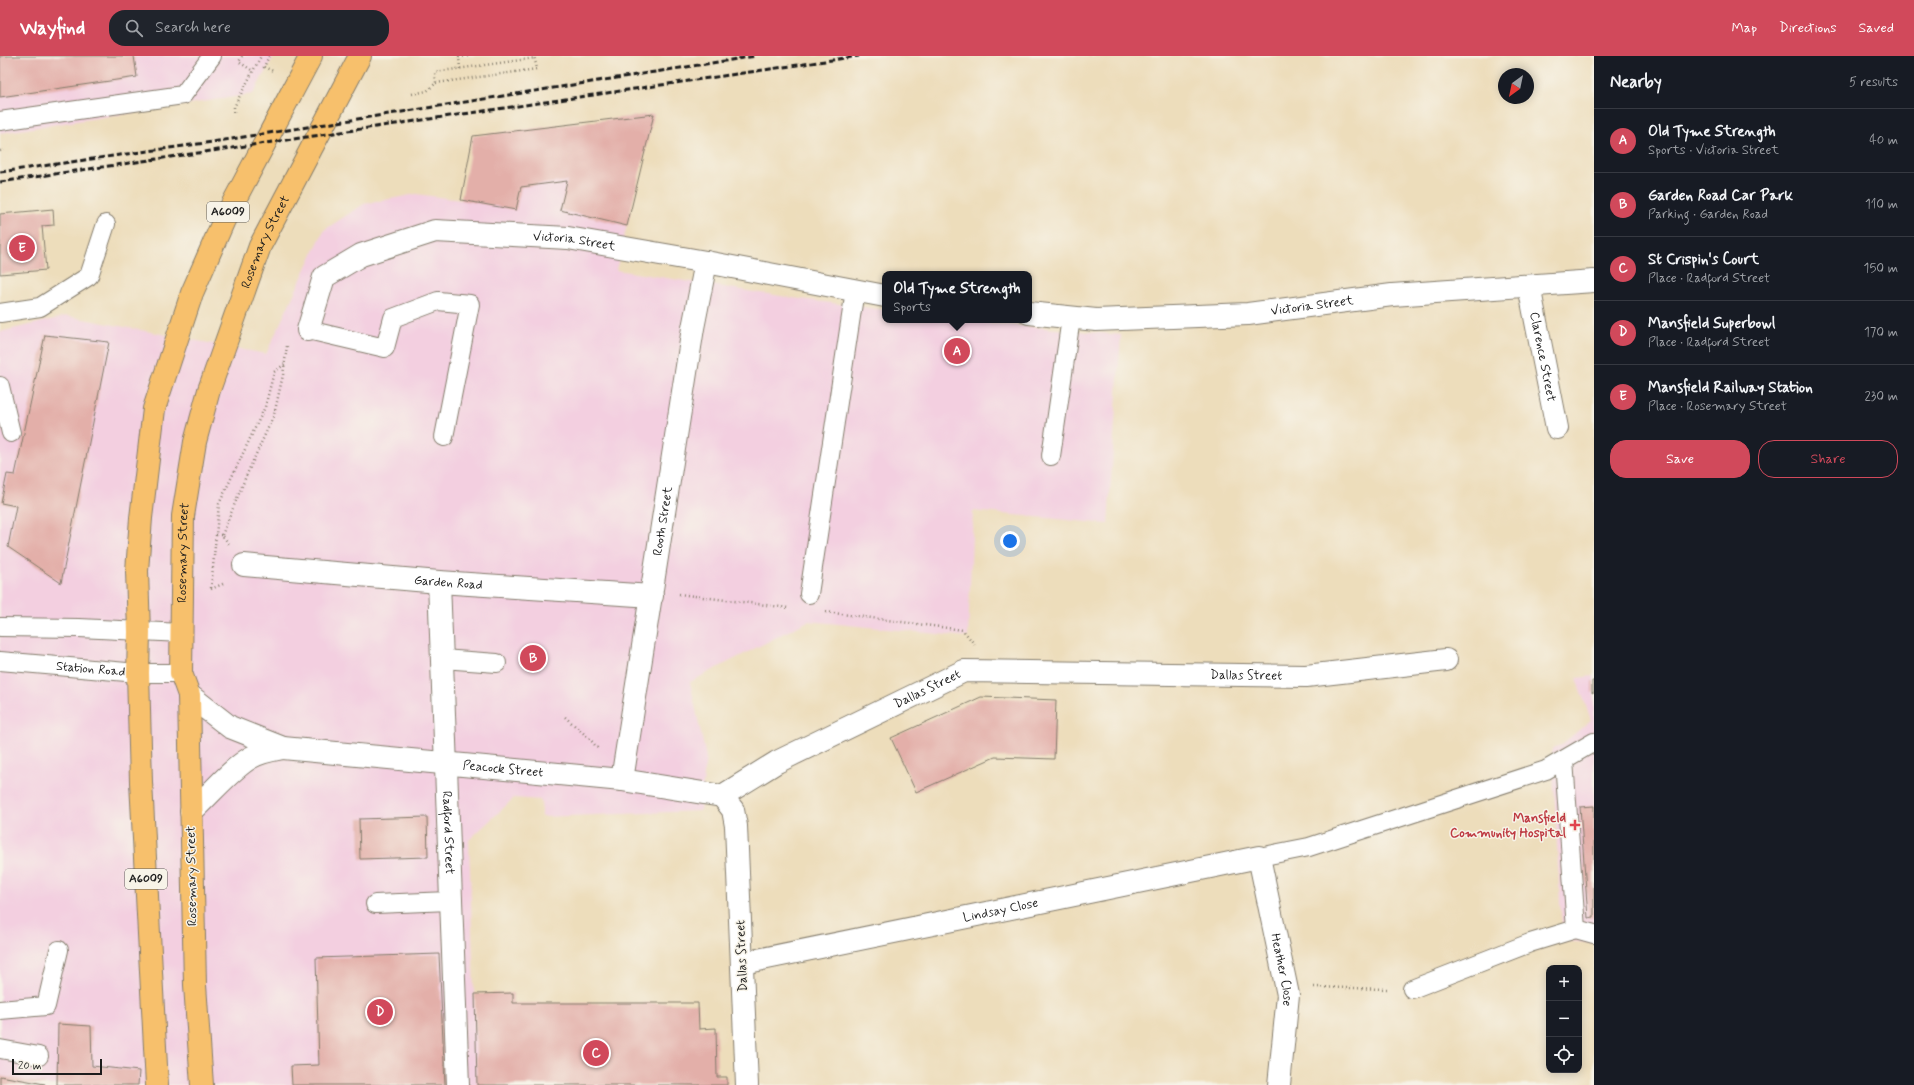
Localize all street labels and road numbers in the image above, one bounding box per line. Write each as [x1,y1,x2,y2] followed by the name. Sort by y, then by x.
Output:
[237,193,294,291] street label: Rosemary Street
[207,202,249,222] road number: A6009
[533,228,617,255] street label: Victoria Street
[1270,292,1355,319] street label: Victoria Street
[1526,310,1560,403] street label: Clarence Street
[649,485,677,557] street label: Rooth Street
[173,501,194,603] street label: Rosemary Street
[413,571,483,593] street label: Garden Road
[55,657,126,680] street label: Station Road
[891,665,963,712] street label: Dallas Street
[1210,666,1282,684] street label: Dallas Street
[462,757,544,781] street label: Peacock Street
[437,791,458,875] street label: Radford Street
[183,826,201,926] street label: Rosemary Street
[125,869,167,889] road number: A6009
[962,894,1040,926] street label: Lindsay Close
[732,920,752,992] street label: Dallas Street
[1267,932,1296,1007] street label: Heather Close

